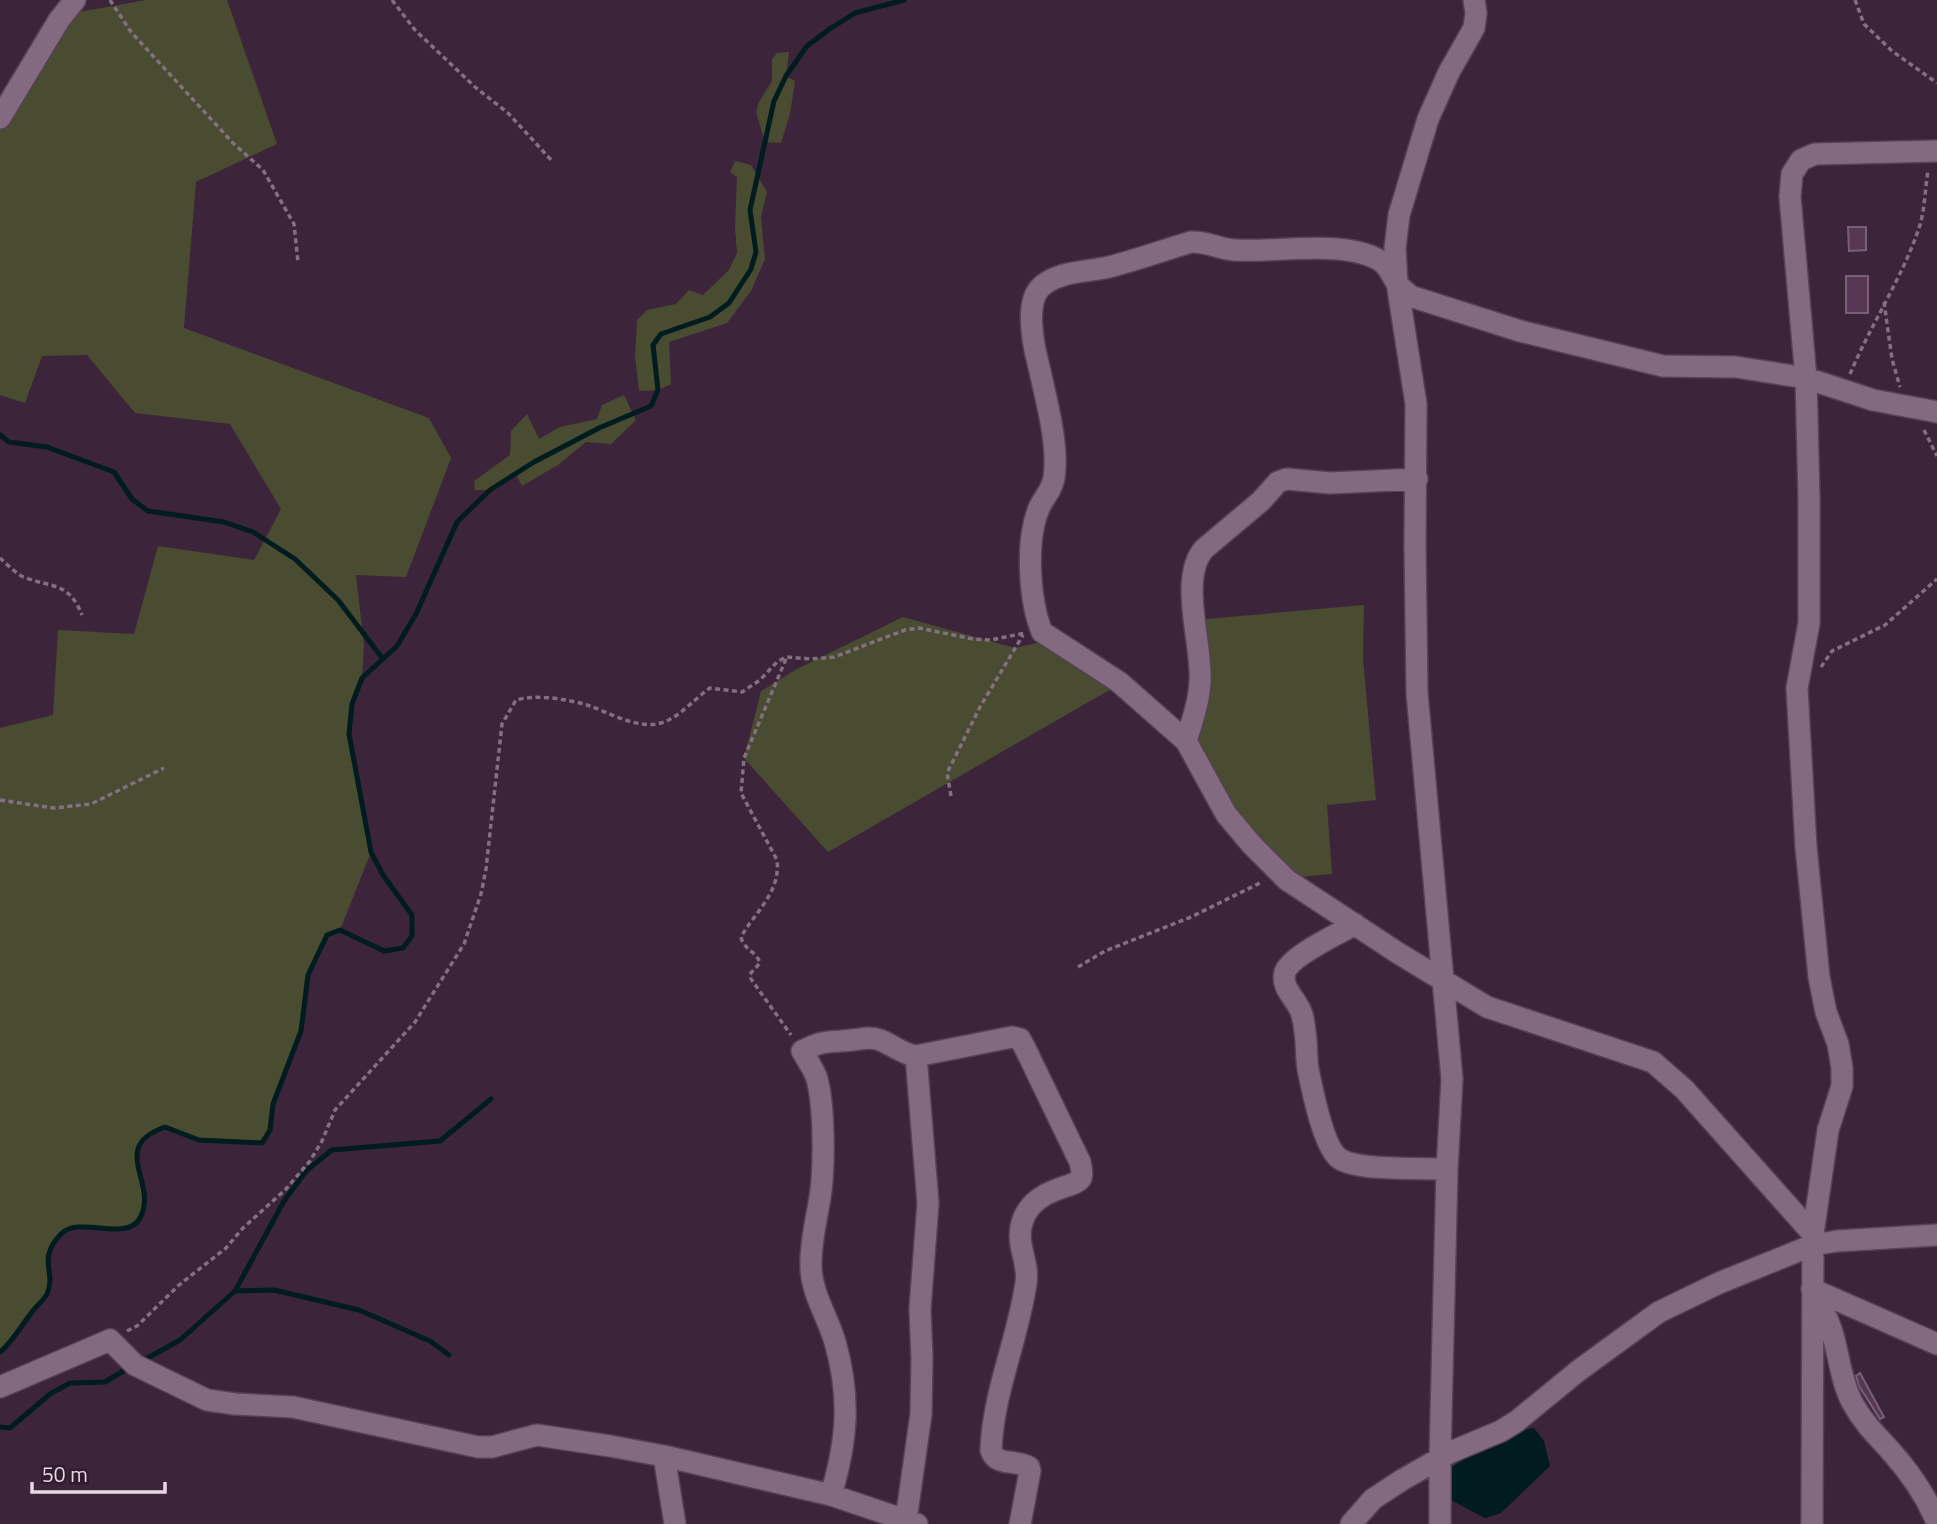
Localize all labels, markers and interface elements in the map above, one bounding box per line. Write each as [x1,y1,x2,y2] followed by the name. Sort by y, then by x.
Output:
[32,1450,164,1494] scale bar
[42,1458,88,1490] text: 50 m

